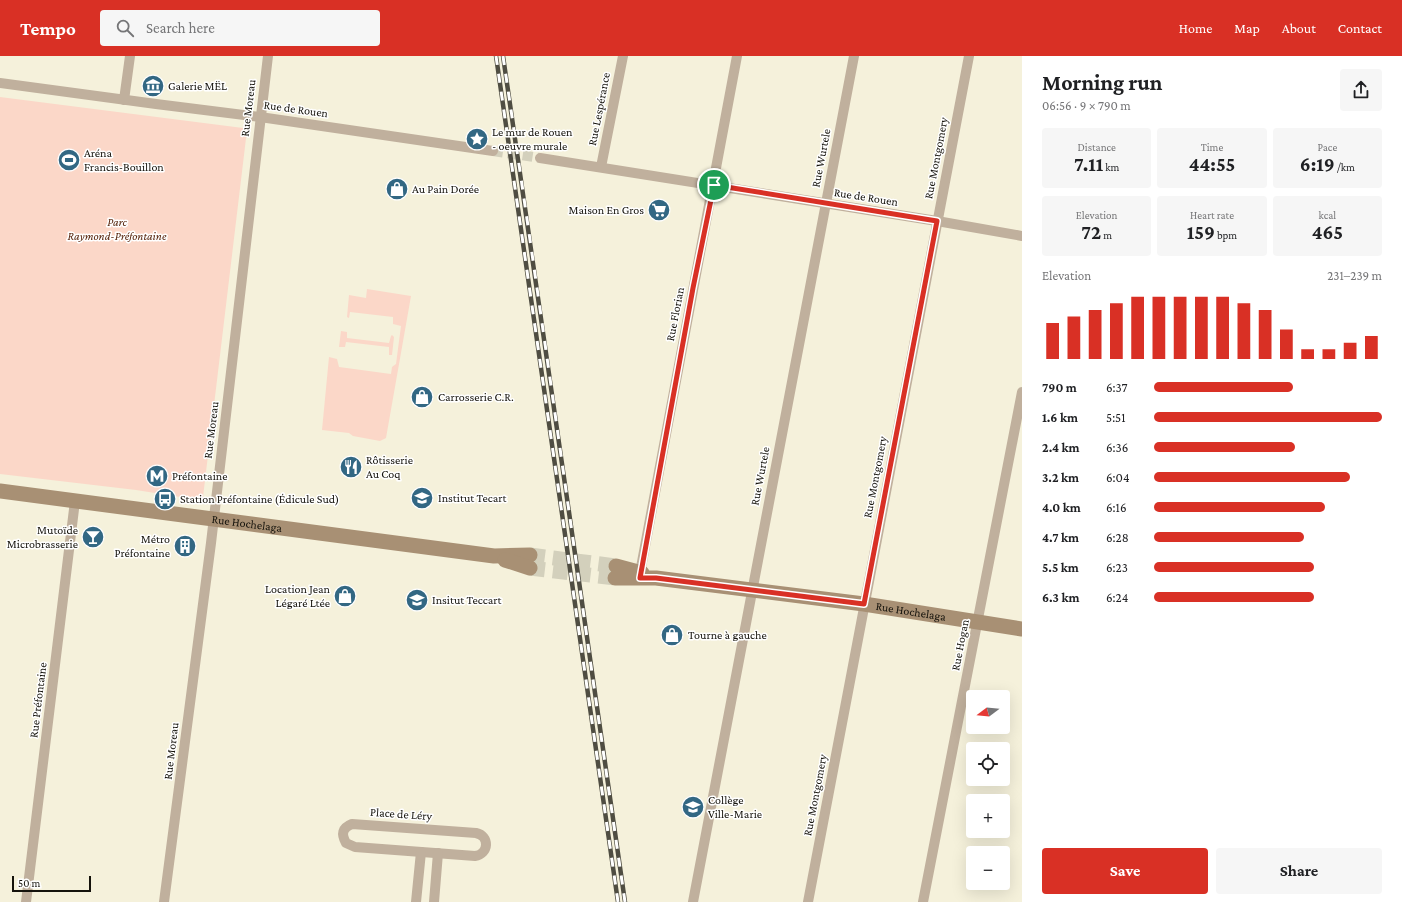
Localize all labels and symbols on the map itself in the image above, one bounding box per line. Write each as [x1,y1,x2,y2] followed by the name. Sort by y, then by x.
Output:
[585,71,613,147] street label: Rue Lespérance
[140,73,166,99] museum icon: Galerie MËL
[238,78,259,137] street label: Rue Moreau
[168,79,227,93] place label: Galerie MËL
[263,98,330,121] street label: Rue de Rouen
[921,115,951,200] street label: Rue Montgomery
[492,125,573,153] place label: Le mur de Rouen - oeuvre murale
[464,126,490,152] place icon: Le mur de Rouen - oeuvre murale
[808,127,834,189] street label: Rue Wurtele
[84,146,164,174] place label: Aréna Francis-Bouillon
[56,147,82,173] sports icon: Aréna Francis-Bouillon
[697,168,731,202] pin
[384,176,410,202] shop icon: Au Pain Dorée
[412,182,479,196] place label: Au Pain Dorée
[833,185,900,209] street label: Rue de Rouen
[646,197,672,223] supermarket icon: Maison En Gros
[569,203,644,217] place label: Maison En Gros
[68,215,167,243] park label: Parc Raymond-Préfontaine
[663,285,687,342] street label: Rue Florian
[409,384,435,410] shop icon: Carrosserie C.R.
[438,390,514,404] place label: Carrosserie C.R.
[201,400,222,459] street label: Rue Moreau
[860,434,890,519] street label: Rue Montgomery
[747,445,773,507] street label: Rue Wurtele
[366,453,413,481] place label: Rôtisserie Au Coq
[338,454,364,480] restaurant icon: Rôtisserie Au Coq
[144,463,170,489] metro station icon: Préfontaine
[172,469,228,483] place label: Préfontaine
[409,485,435,511] school or university icon: Institut Tecart
[152,486,178,512] bus stop icon: Station Préfontaine (Édicule Sud)
[438,491,508,505] place label: Institut Tecart
[180,492,339,506] place label: Station Préfontaine (Édicule Sud)
[211,512,283,535] street label: Rue Hochelaga
[7,523,78,551] place label: Mutoïde Microbrasserie
[80,524,106,550] bar icon: Mutoïde Microbrasserie
[114,532,170,560] place label: Métro Préfontaine
[172,533,198,559] building icon: Métro Préfontaine
[265,582,331,610] place label: Location Jean Légaré Ltée
[332,583,358,609] shop icon: Location Jean Légaré Ltée
[404,587,430,613] school or university icon: Insitut Teccart
[432,593,503,607] place label: Insitut Teccart
[875,599,947,624] street label: Rue Hochelaga
[948,618,972,672] street label: Rue Hogan
[659,622,685,648] shop icon: Tourne à gauche
[688,628,767,642] place label: Tourne à gauche
[26,661,50,739] street label: Rue Préfontaine
[966,690,1010,734] north arrow
[161,721,182,780] street label: Rue Moreau
[800,752,830,837] street label: Rue Montgomery
[708,793,762,821] place label: Collège Ville-Marie
[680,794,706,820] school or university icon: Collège Ville-Marie
[370,805,433,823] street label: Place de Léry
[12,874,91,893] scale bar

